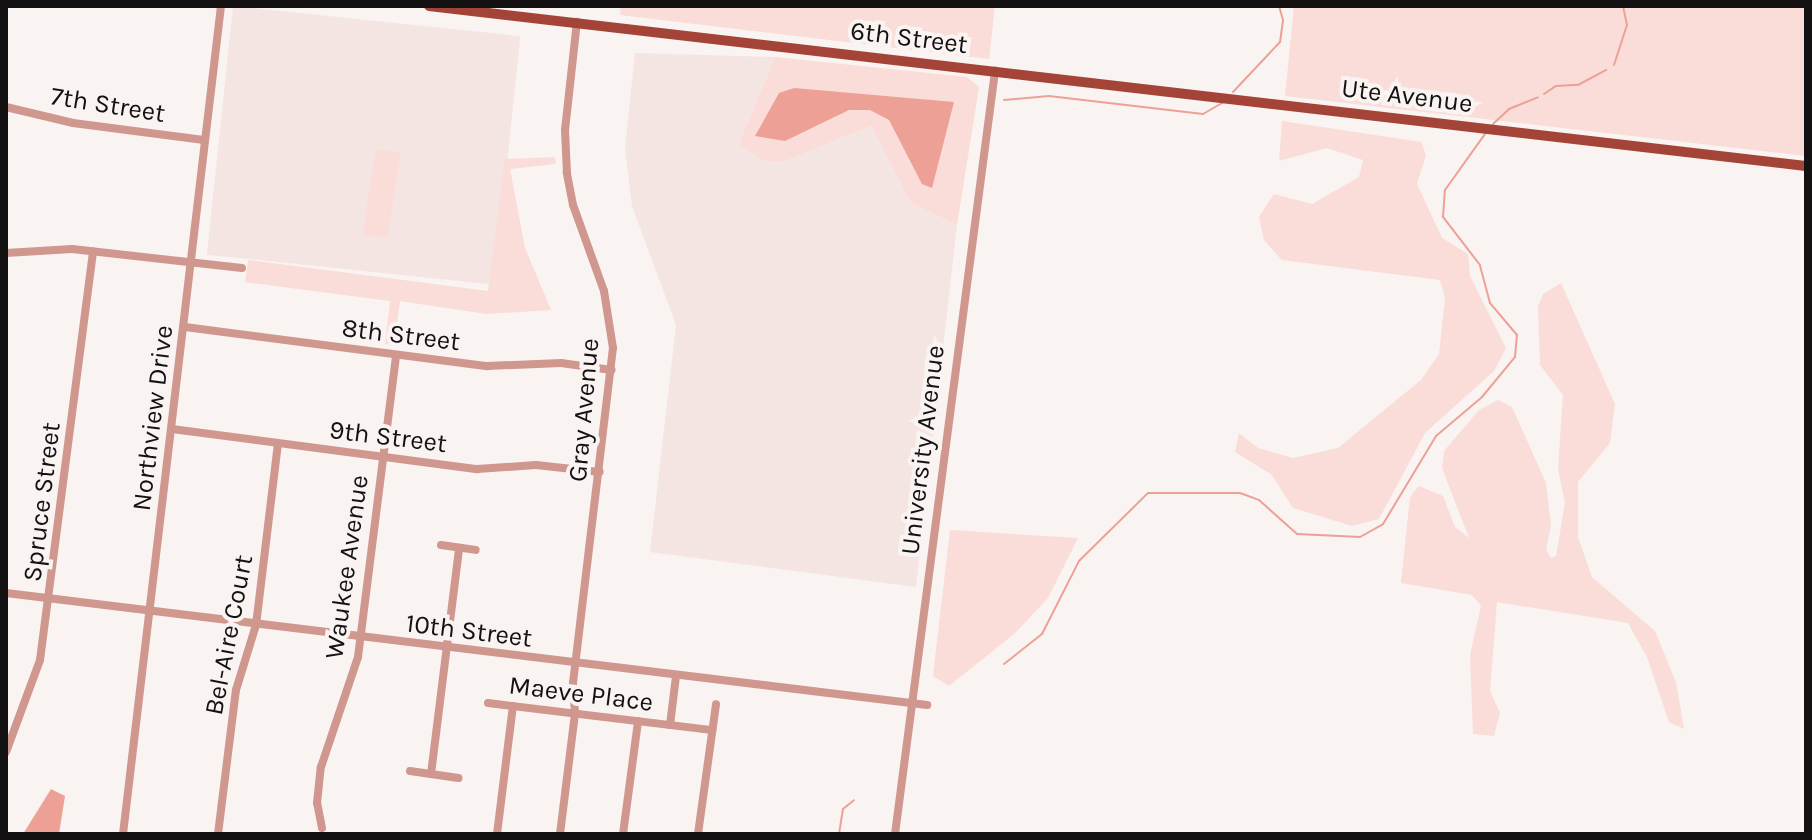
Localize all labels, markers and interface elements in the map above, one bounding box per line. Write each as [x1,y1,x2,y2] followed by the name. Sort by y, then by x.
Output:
[849,15,969,61] street label: 6th Street
[1340,72,1474,120] street label: Ute Avenue
[49,81,167,129] street label: 7th Street
[340,312,462,358] street label: 8th Street
[126,323,180,513] street label: Northview Drive
[562,337,606,483] street label: Gray Avenue
[895,343,951,557] street label: University Avenue
[327,414,449,460] street label: 9th Street
[17,421,67,583] street label: Spruce Street
[319,473,375,661] street label: Waukee Avenue
[198,552,260,718] street label: Bel-Aire Court
[404,608,534,654] street label: 10th Street
[507,670,655,718] street label: Maeve Place

